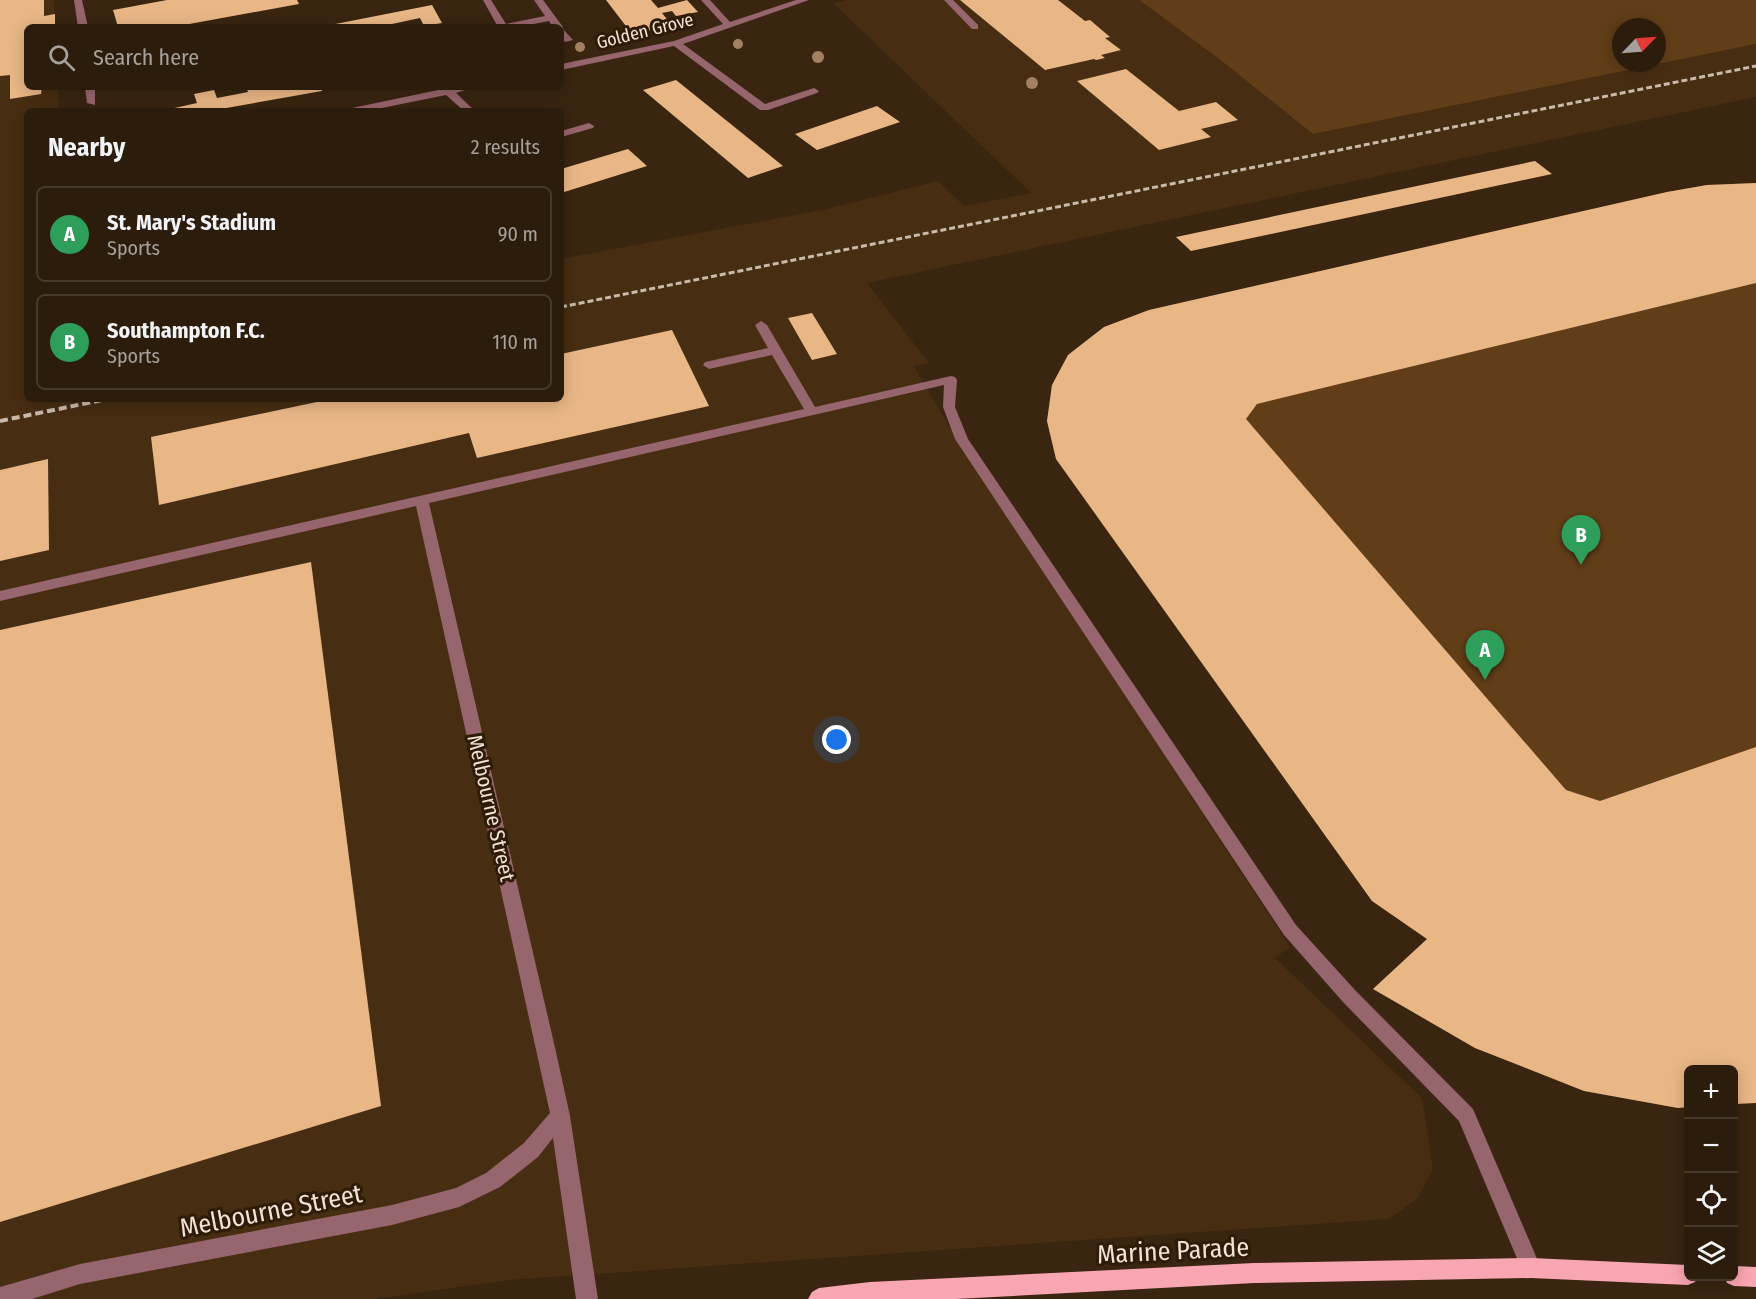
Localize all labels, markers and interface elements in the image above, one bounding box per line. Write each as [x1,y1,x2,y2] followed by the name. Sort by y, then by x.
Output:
[594,8,696,54] street label: Golden Grove
[1612,18,1666,72] north arrow
[24,24,564,90] search box
[45,41,78,74] icon: search
[93,44,199,71] text: Search here
[48,132,125,163] text: Nearby
[471,135,540,159] text: 2 results
[107,209,276,236] text: St. Mary's Stadium
[64,222,75,246] text: A
[498,222,538,246] text: 90 m
[107,236,160,260] text: Sports
[107,317,265,344] text: Southampton F.C.
[64,330,75,354] text: B
[492,330,538,354] text: 110 m
[107,344,160,368] text: Sports
[1562,516,1600,565] pin: B
[1466,630,1504,680] pin: A
[822,725,851,754] your location
[462,732,520,884] street label: Melbourne Street
[1684,1065,1738,1281] map controls
[1684,1065,1738,1119] button: +
[1684,1119,1738,1173] button: −
[1684,1173,1738,1227] button: locate
[177,1178,365,1244] street label: Melbourne Street
[1684,1227,1738,1281] button: layers
[1096,1232,1250,1270] street label: Marine Parade

